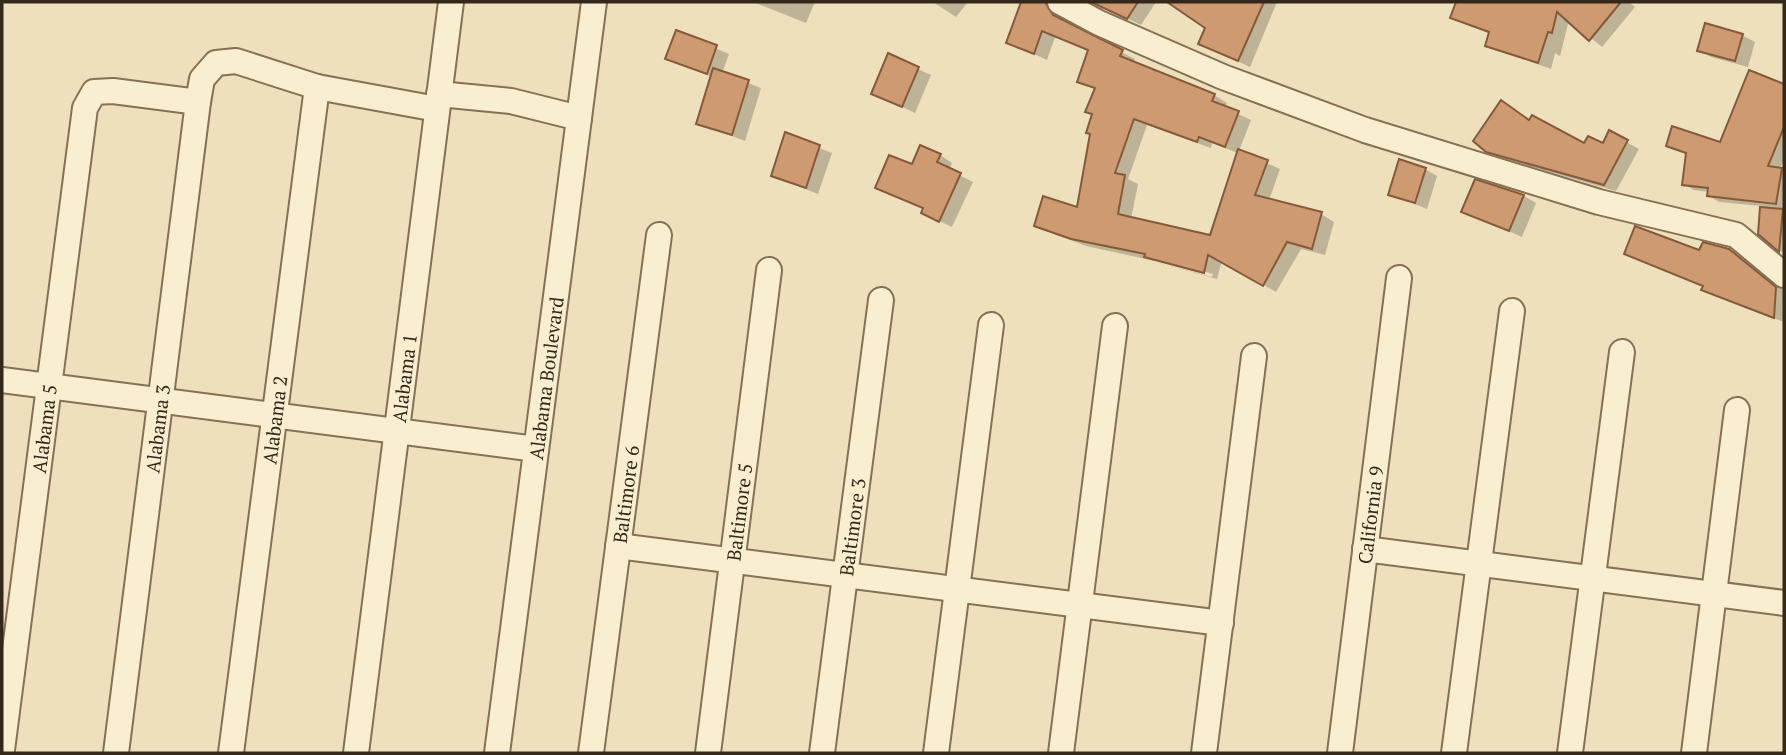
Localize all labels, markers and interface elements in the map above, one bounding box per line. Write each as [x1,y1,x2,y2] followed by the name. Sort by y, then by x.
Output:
[523,295,568,461] street label: Alabama Boulevard
[385,332,421,424] street label: Alabama 1
[256,374,292,466] street label: Alabama 2
[25,383,62,474] street label: Alabama 5
[139,383,175,474] street label: Alabama 3
[606,444,644,545] street label: Baltimore 6
[720,462,757,562] street label: Baltimore 5
[1351,464,1388,565] street label: California 9
[833,477,870,577] street label: Baltimore 3

